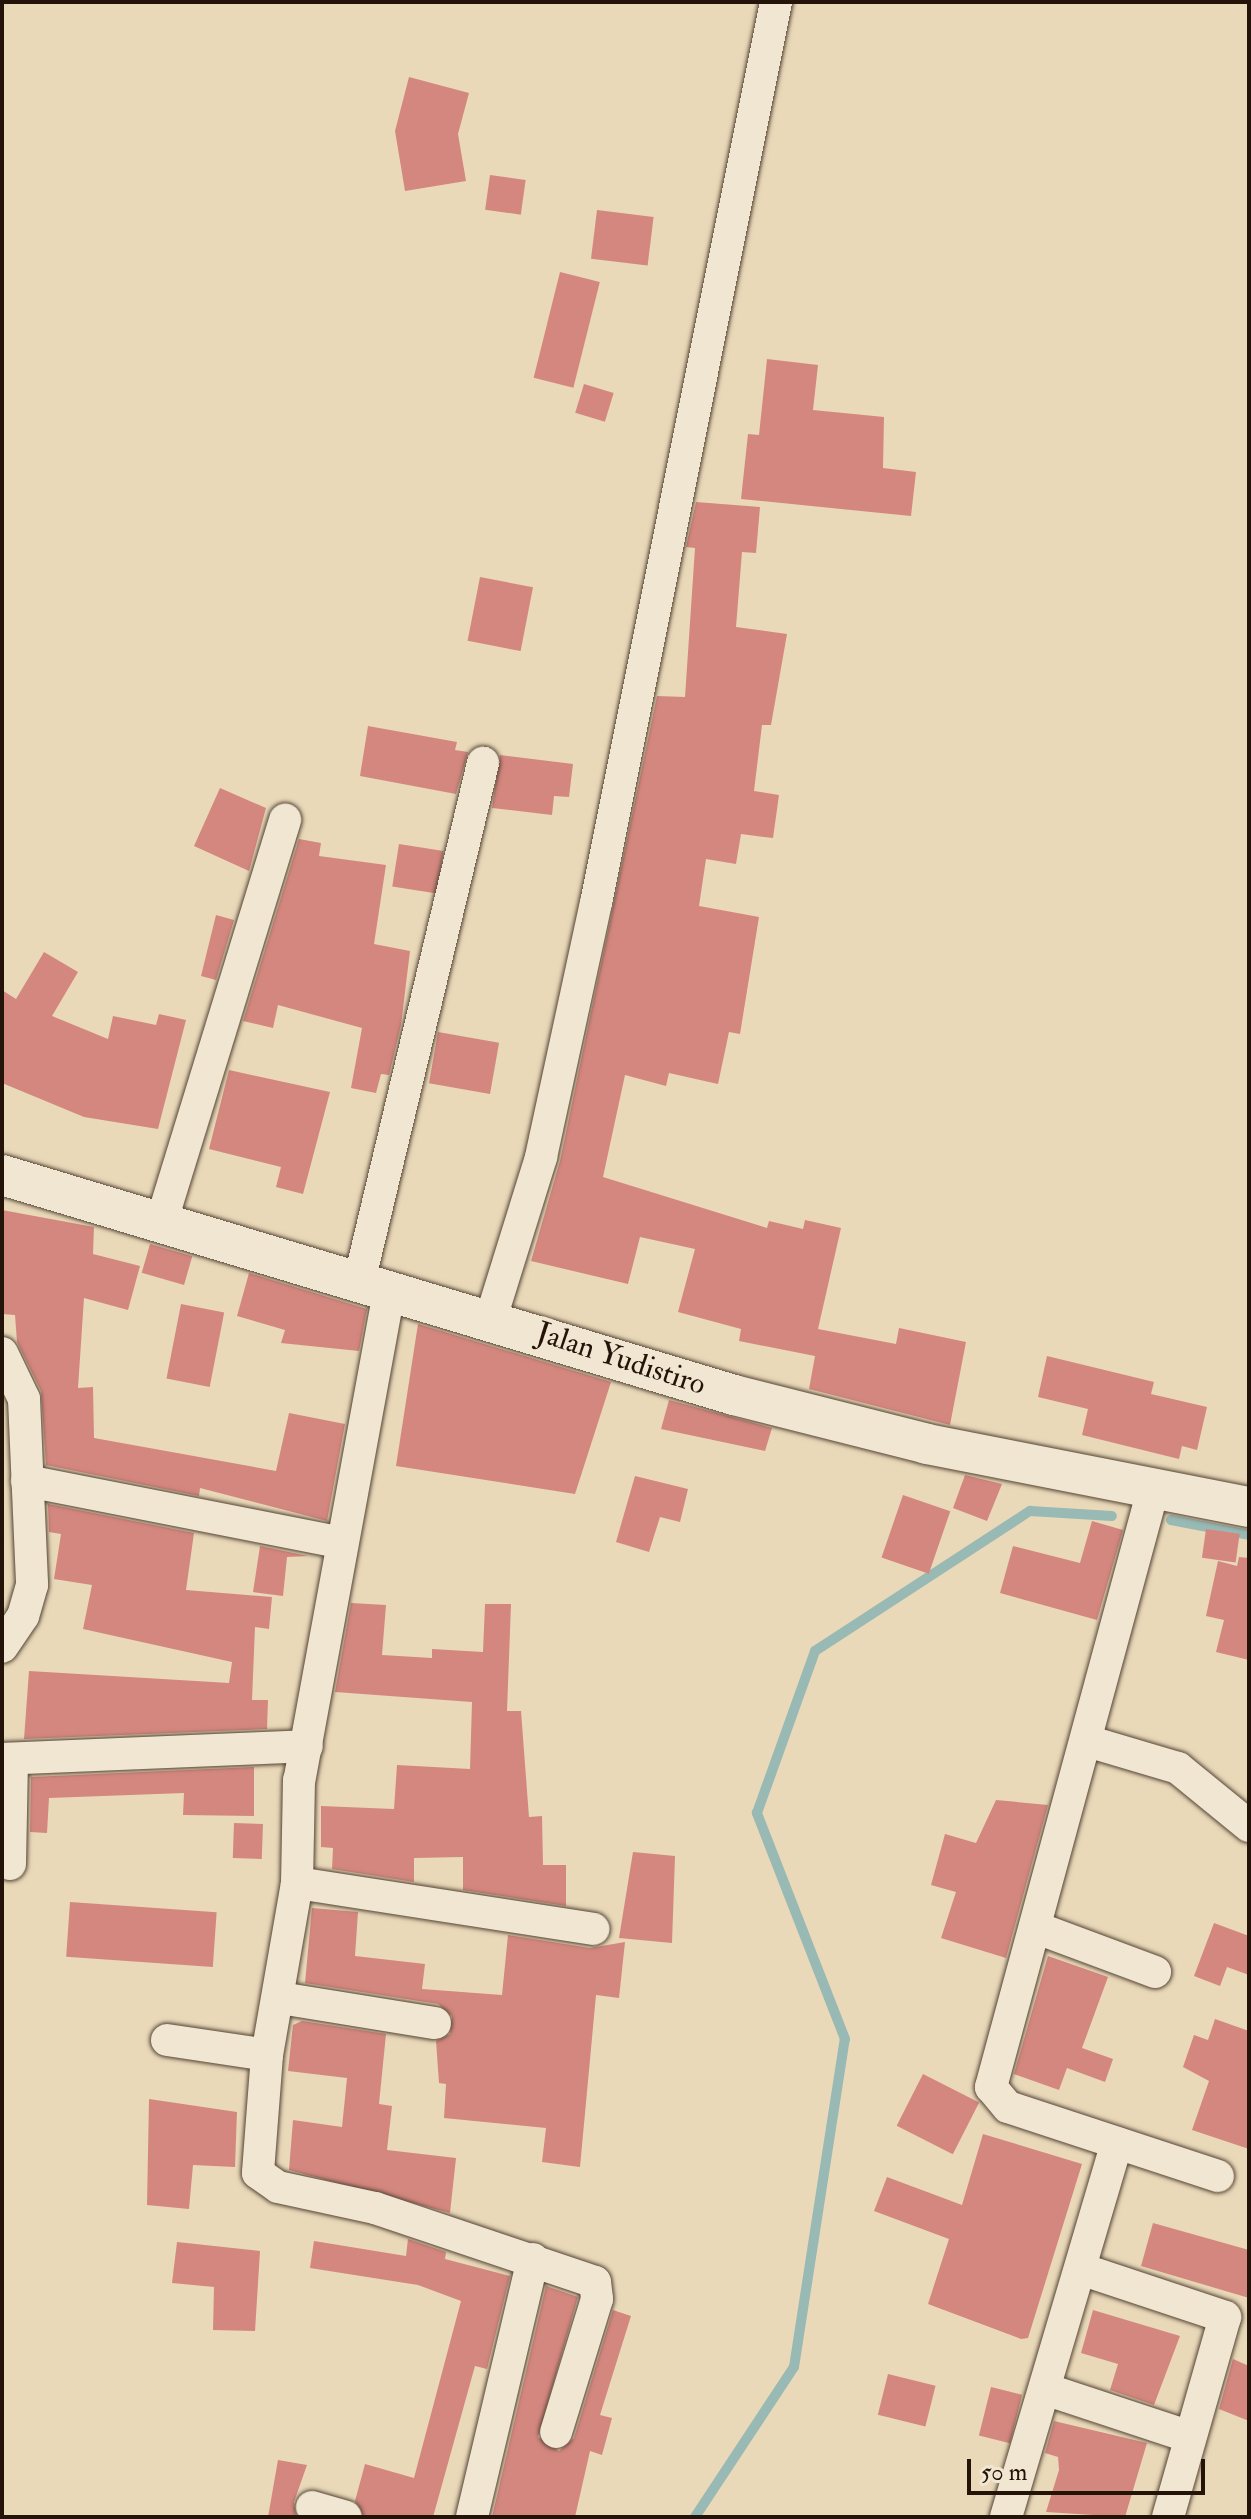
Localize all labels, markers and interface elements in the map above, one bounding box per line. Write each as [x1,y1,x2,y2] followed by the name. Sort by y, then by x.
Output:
[532,1315,710,1403] street label: Jalan Yudistiro
[971,2443,1209,2493] scale bar
[981,2457,1027,2488] text: 50 m

